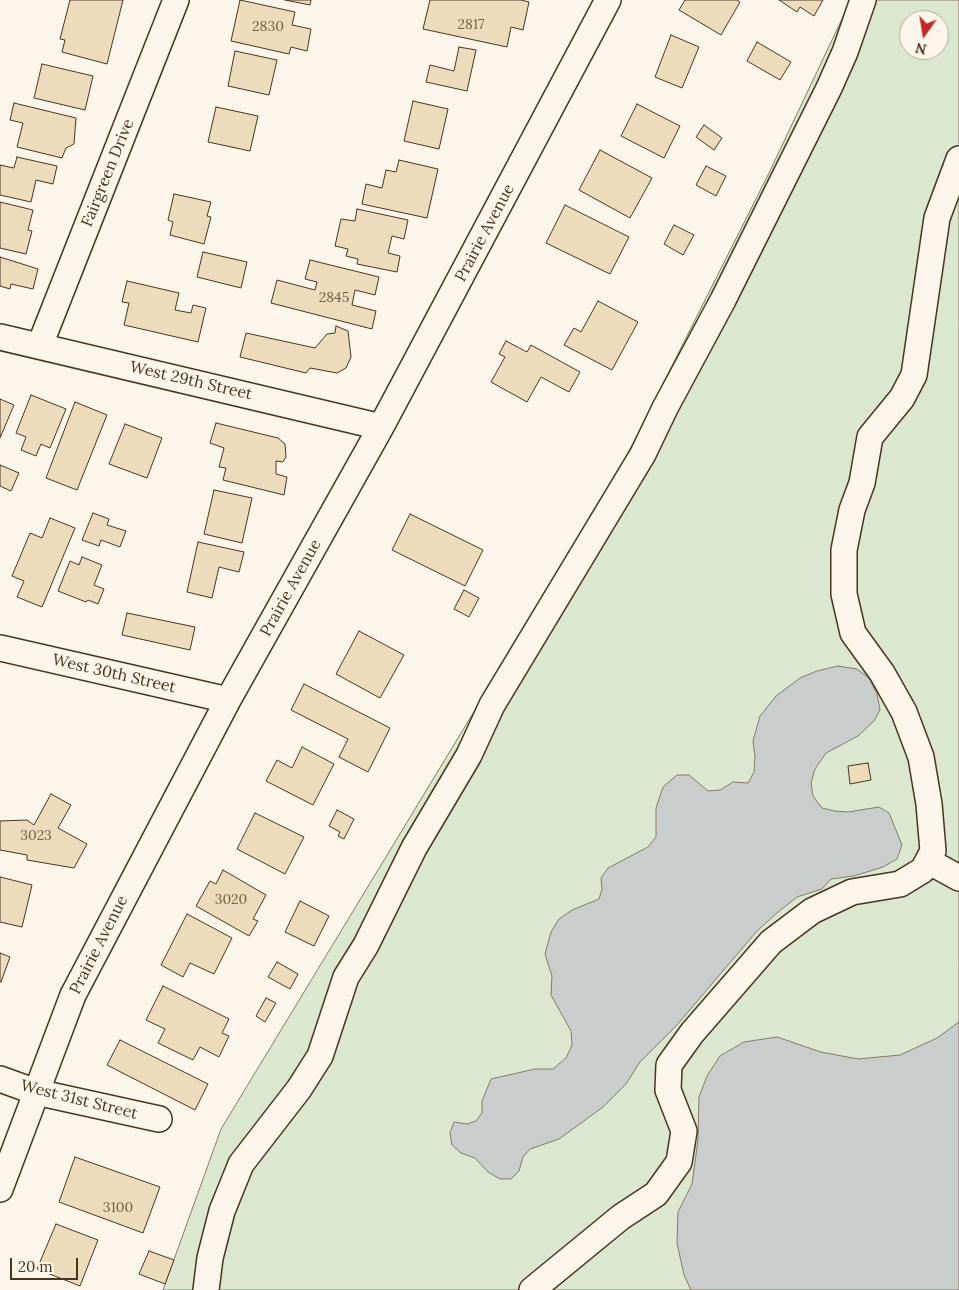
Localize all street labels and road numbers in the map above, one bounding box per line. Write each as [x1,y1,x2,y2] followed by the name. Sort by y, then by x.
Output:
[78,116,138,230] street label: Fairgreen Drive
[451,181,519,285] street label: Prairie Avenue
[128,358,254,404] street label: West 29th Street
[256,536,326,640] street label: Prairie Avenue
[50,650,178,698] street label: West 30th Street
[66,893,132,997] street label: Prairie Avenue
[19,1076,139,1124] street label: West 31st Street

